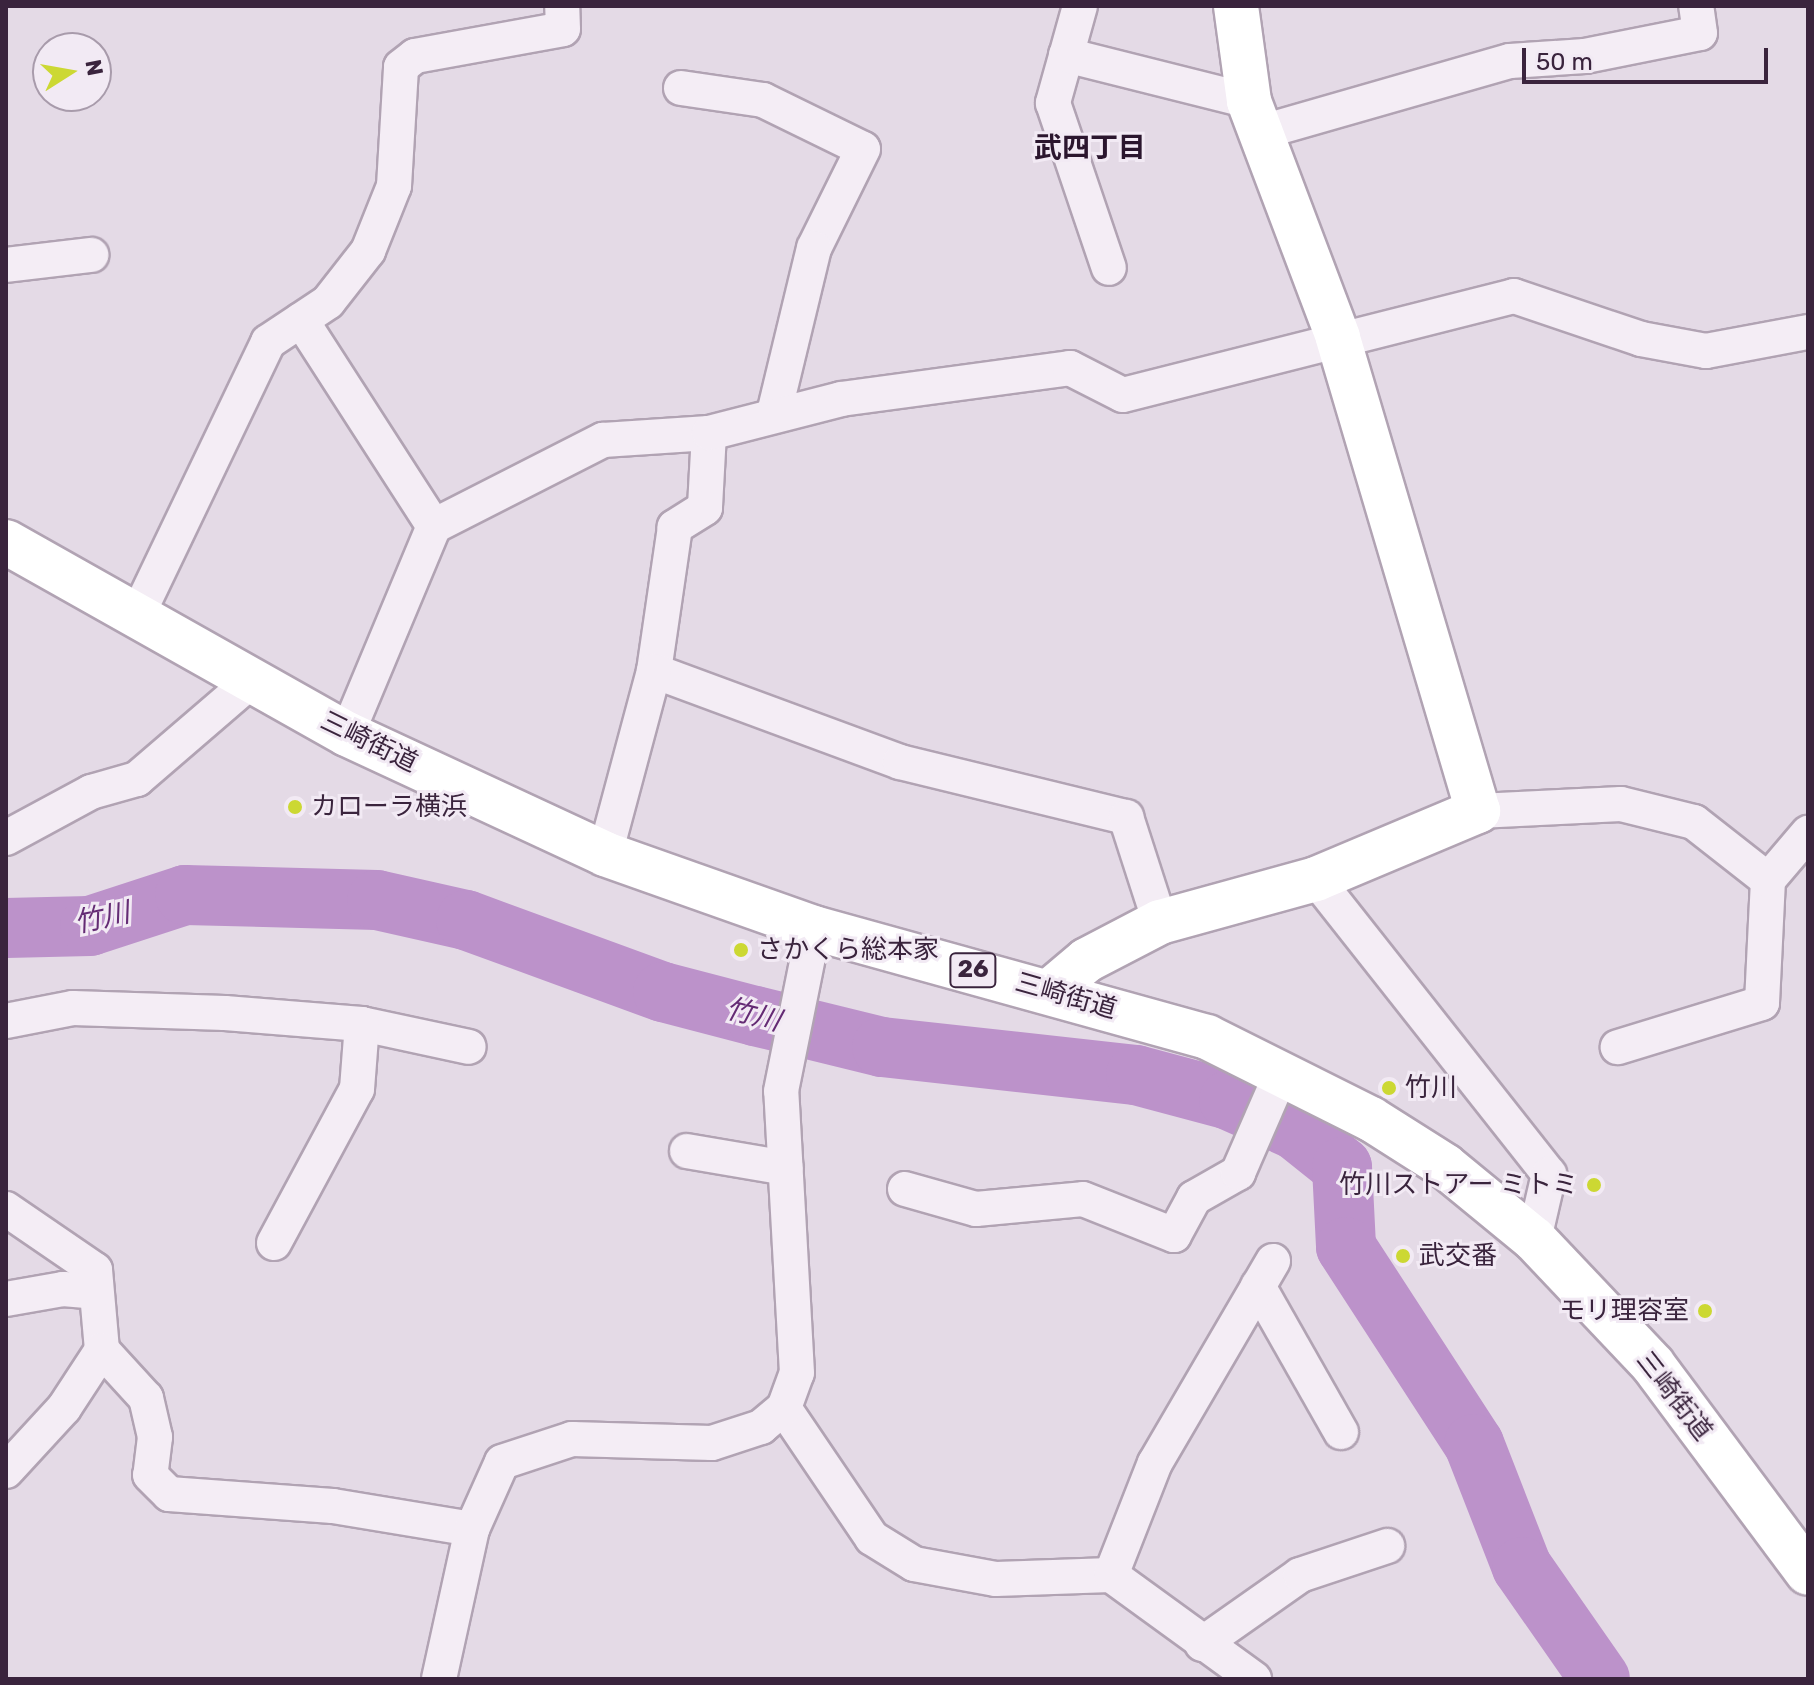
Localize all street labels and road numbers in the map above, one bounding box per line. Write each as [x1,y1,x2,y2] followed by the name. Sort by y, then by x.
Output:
[315,705,423,779] street label: 三崎街道
[949,950,997,990] road number: 26
[1012,967,1120,1025] street label: 三崎街道
[1630,1345,1718,1447] street label: 三崎街道

